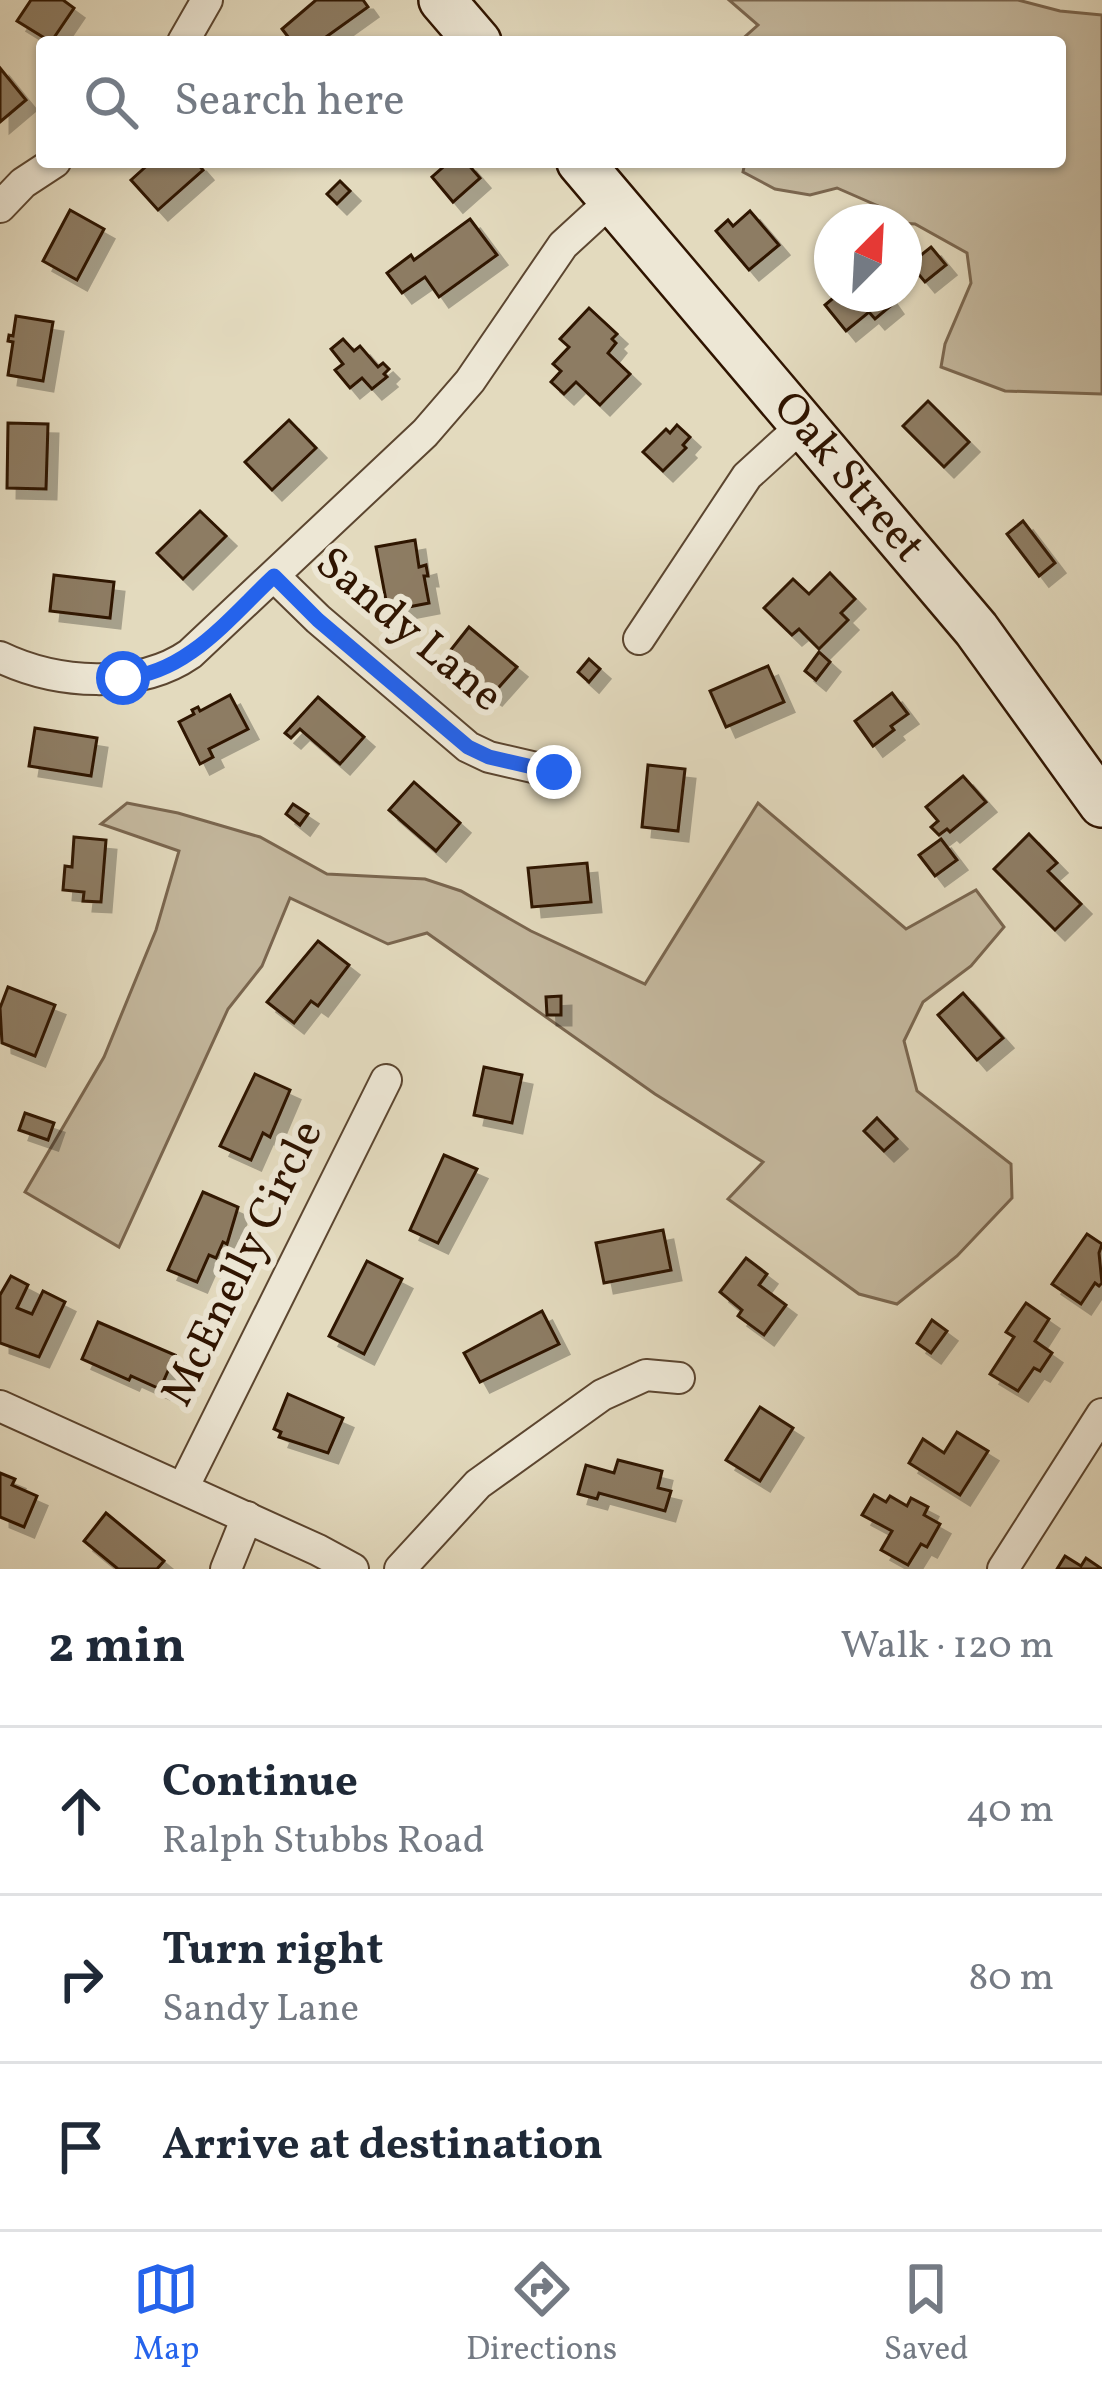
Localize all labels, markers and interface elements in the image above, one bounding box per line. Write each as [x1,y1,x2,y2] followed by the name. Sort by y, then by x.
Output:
[36,36,1066,168] search box
[78,69,144,135] icon: search
[174,71,405,134] text: Search here
[814,204,922,312] north arrow
[757,379,939,577] street label: Oak Street
[301,534,515,728] street label: Sandy Lane
[96,651,150,705] route start
[527,745,581,799] route end
[148,1111,340,1417] street label: McEnelly Circle
[48,1612,186,1683] text: 2 min
[841,1620,1054,1674] text: Walk · 120 m
[162,1752,358,1815] text: Continue
[48,1778,114,1844] icon: ahead
[966,1784,1054,1838] text: 40 m
[162,1815,485,1869] text: Ralph Stubbs Road
[162,1920,383,1983] text: Turn right
[48,1946,114,2012] icon: right
[968,1952,1054,2006] text: 80 m
[162,1983,359,2037] text: Sandy Lane
[48,2114,114,2180] icon: arrive
[162,2115,603,2178] text: Arrive at destination
[133,2256,199,2374] tab: Map
[466,2256,617,2374] tab: Directions
[884,2256,969,2374] tab: Saved

